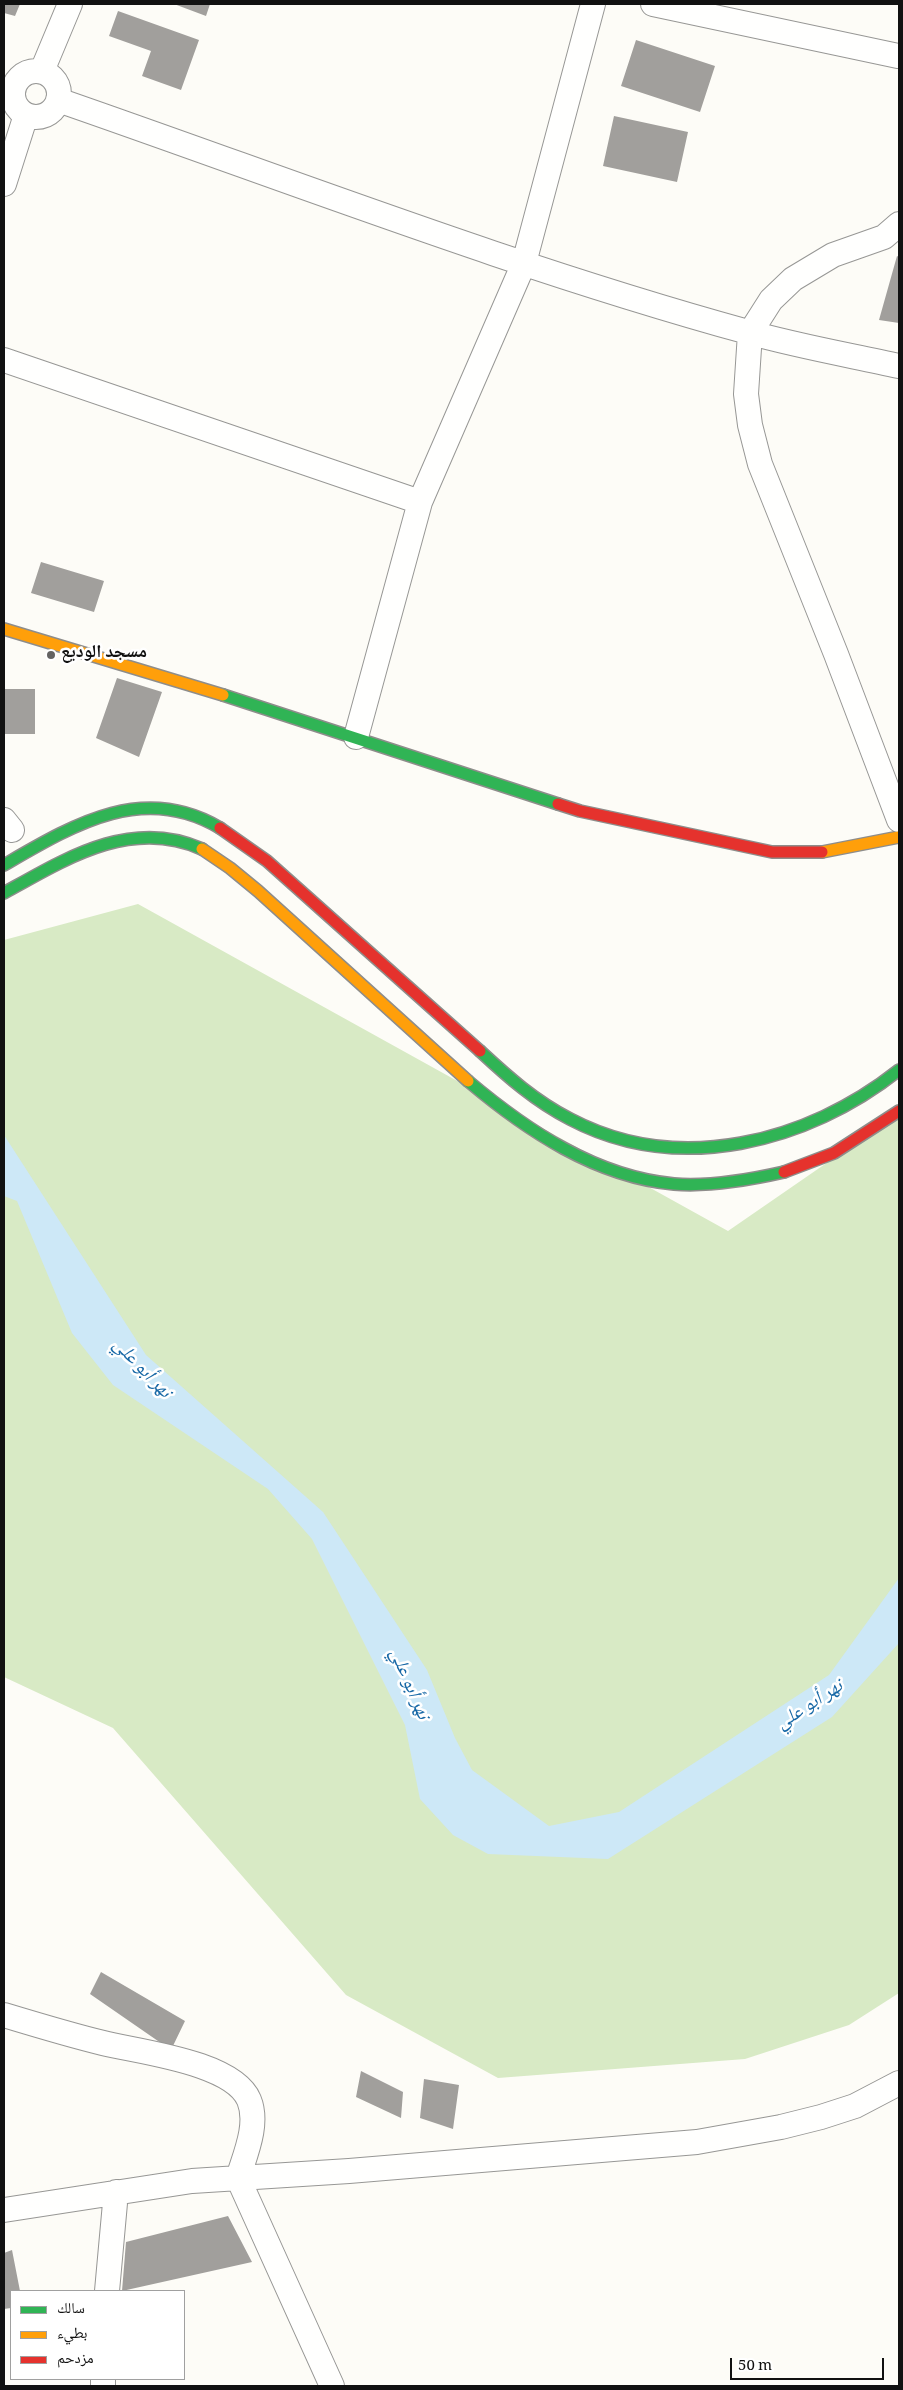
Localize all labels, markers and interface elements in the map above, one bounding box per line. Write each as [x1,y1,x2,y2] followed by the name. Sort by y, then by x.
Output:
[61,644,147,666] place label: مسجد الوديع
[45,649,57,661] marker: مسجد الوديع
[106,1335,174,1405] water label: نهر أبو علي
[382,1646,432,1724] water label: نهر أبو علي
[774,1677,848,1737] water label: نهر أبو علي
[10,2290,185,2380] legend
[57,2297,85,2323] text: سالك
[57,2322,87,2348] text: بطيء
[57,2347,94,2373] text: مزدحم
[733,2348,887,2380] scale bar
[738,2354,772,2380] text: 50 m

